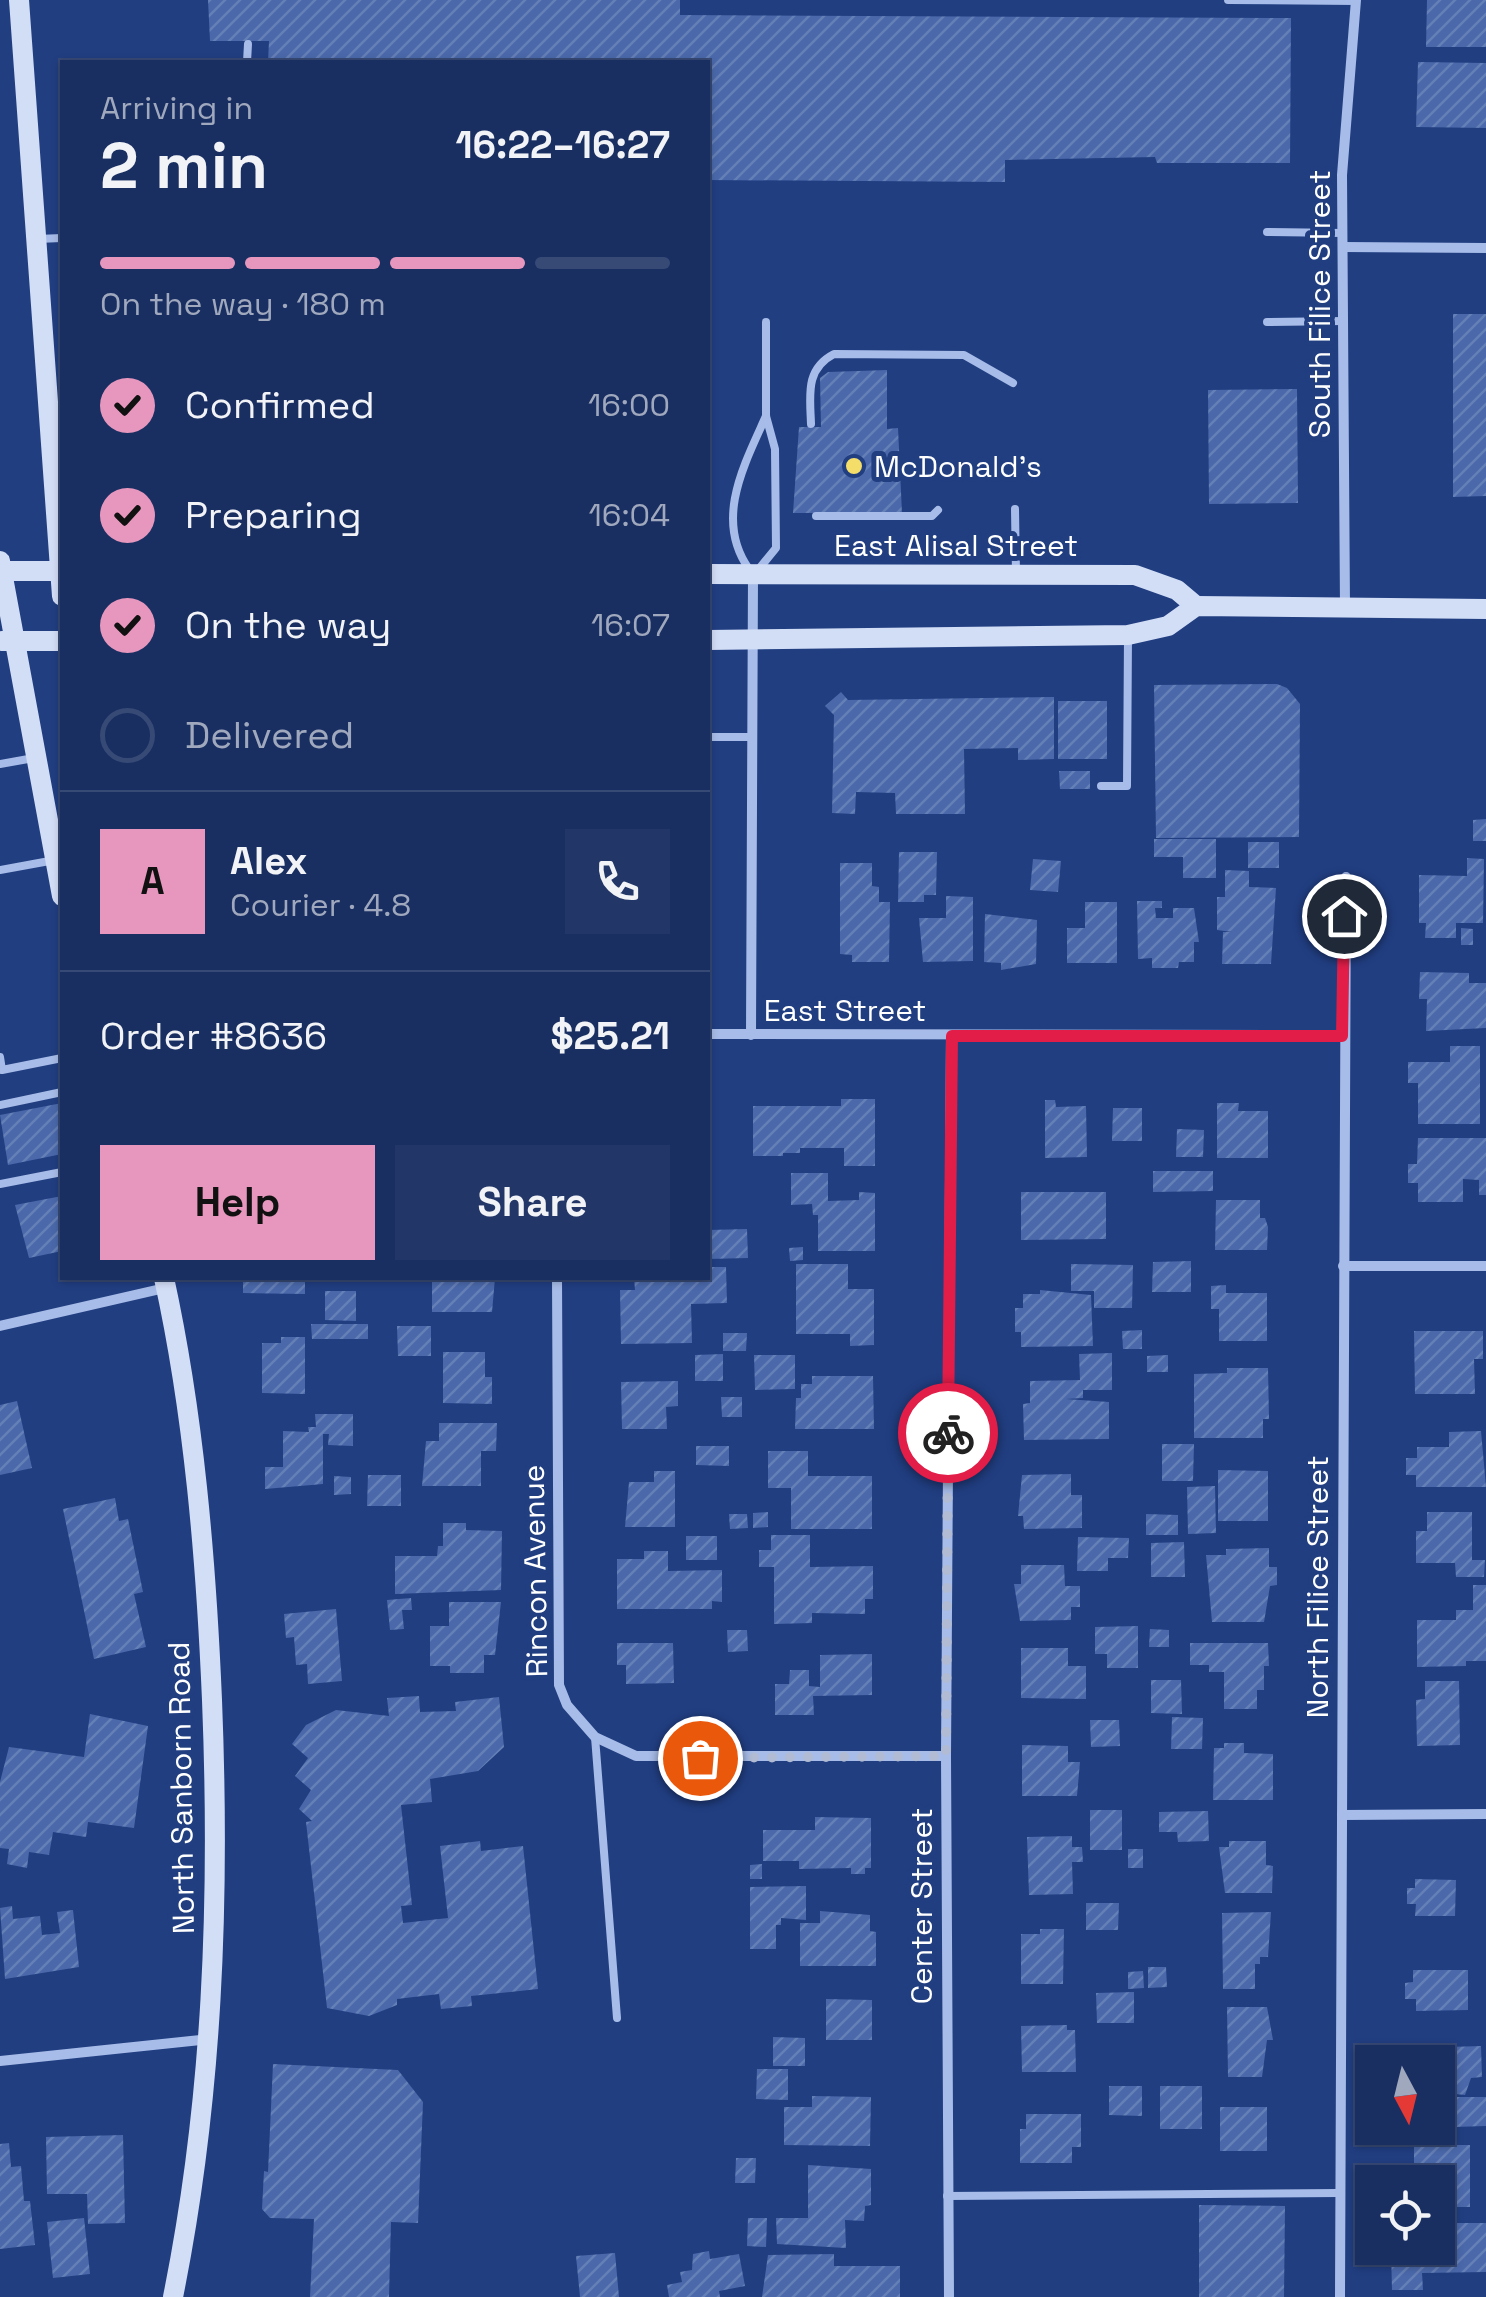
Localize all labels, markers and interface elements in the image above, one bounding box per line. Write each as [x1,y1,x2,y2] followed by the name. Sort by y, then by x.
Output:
[100,88,253,128] text: Arriving in
[455,121,670,169] text: 16:22–16:27
[100,124,268,207] text: 2 min
[1300,170,1339,438] street label: South Filice Street
[100,284,386,324] text: On the way · 180 m
[100,378,155,433] icon: check
[185,381,375,429] text: Confirmed
[588,385,670,425] text: 16:00
[874,447,1042,486] place label: McDonald's
[843,455,865,477] marker: McDonald's
[100,488,155,543] icon: check
[185,491,362,539] text: Preparing
[588,495,670,535] text: 16:04
[834,526,1078,565] street label: East Alisal Street
[100,598,155,653] icon: check
[185,601,391,649] text: On the way
[591,605,670,645] text: 16:07
[185,711,354,759] text: Delivered
[565,829,670,934] button: phone
[230,837,307,885] text: Alex
[140,857,165,905] text: A
[1302,874,1387,959] pin
[230,885,411,925] text: Courier · 4.8
[1317,889,1372,944] icon: home
[764,991,926,1030] street label: East Street
[100,1012,327,1060] text: Order #8636
[551,1012,670,1060] text: $25.21
[100,1145,375,1260] button: Help
[395,1145,670,1260] button: Share
[898,1383,998,1483] courier
[921,1406,976,1461] icon: bike
[1298,1455,1337,1719] street label: North Filice Street
[514,1464,556,1678] street label: Rincon Avenue
[159,1641,203,1935] street label: North Sanborn Road
[658,1716,743,1801] pin
[673,1731,728,1786] icon: bag
[902,1808,941,2004] street label: Center Street
[1355,2045,1455,2145] north arrow
[1355,2045,1455,2265] map controls
[1355,2165,1455,2265] button: locate

